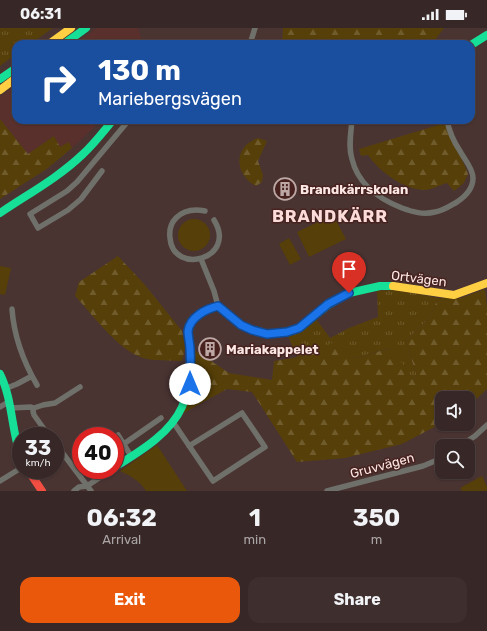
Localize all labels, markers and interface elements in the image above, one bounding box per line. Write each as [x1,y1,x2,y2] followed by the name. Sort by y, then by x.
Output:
[20,5,61,23] text: 06:31
[98,54,181,87] text: 130 m
[32,56,84,108] icon: right
[98,88,242,110] text: Mariebergsvägen
[272,176,298,202] building icon: Brandkärrskolan
[300,182,408,197] place label: Brandkärrskolan
[272,206,388,226] district label: BRANDKÄRR
[332,252,366,293] pin
[338,258,360,280] icon: arrive
[390,268,448,290] street label: Ortvägen
[197,336,223,362] building icon: Mariakappelet
[226,342,318,357] place label: Mariakappelet
[169,363,211,405] position arrow
[435,391,475,479] map controls
[435,391,475,431] button: sound
[72,427,124,479] speed limit sign: 40
[25,436,51,460] text: 33
[435,439,475,479] button: search
[348,450,416,482] street label: Gruvvägen
[26,457,50,469] text: km/h
[87,504,157,532] text: 06:32
[249,504,261,532] text: 1
[353,504,400,532] text: 350
[102,532,141,547] text: Arrival
[244,532,266,547] text: min
[371,532,382,547] text: m
[20,577,240,623] button: Exit
[248,577,467,623] button: Share

